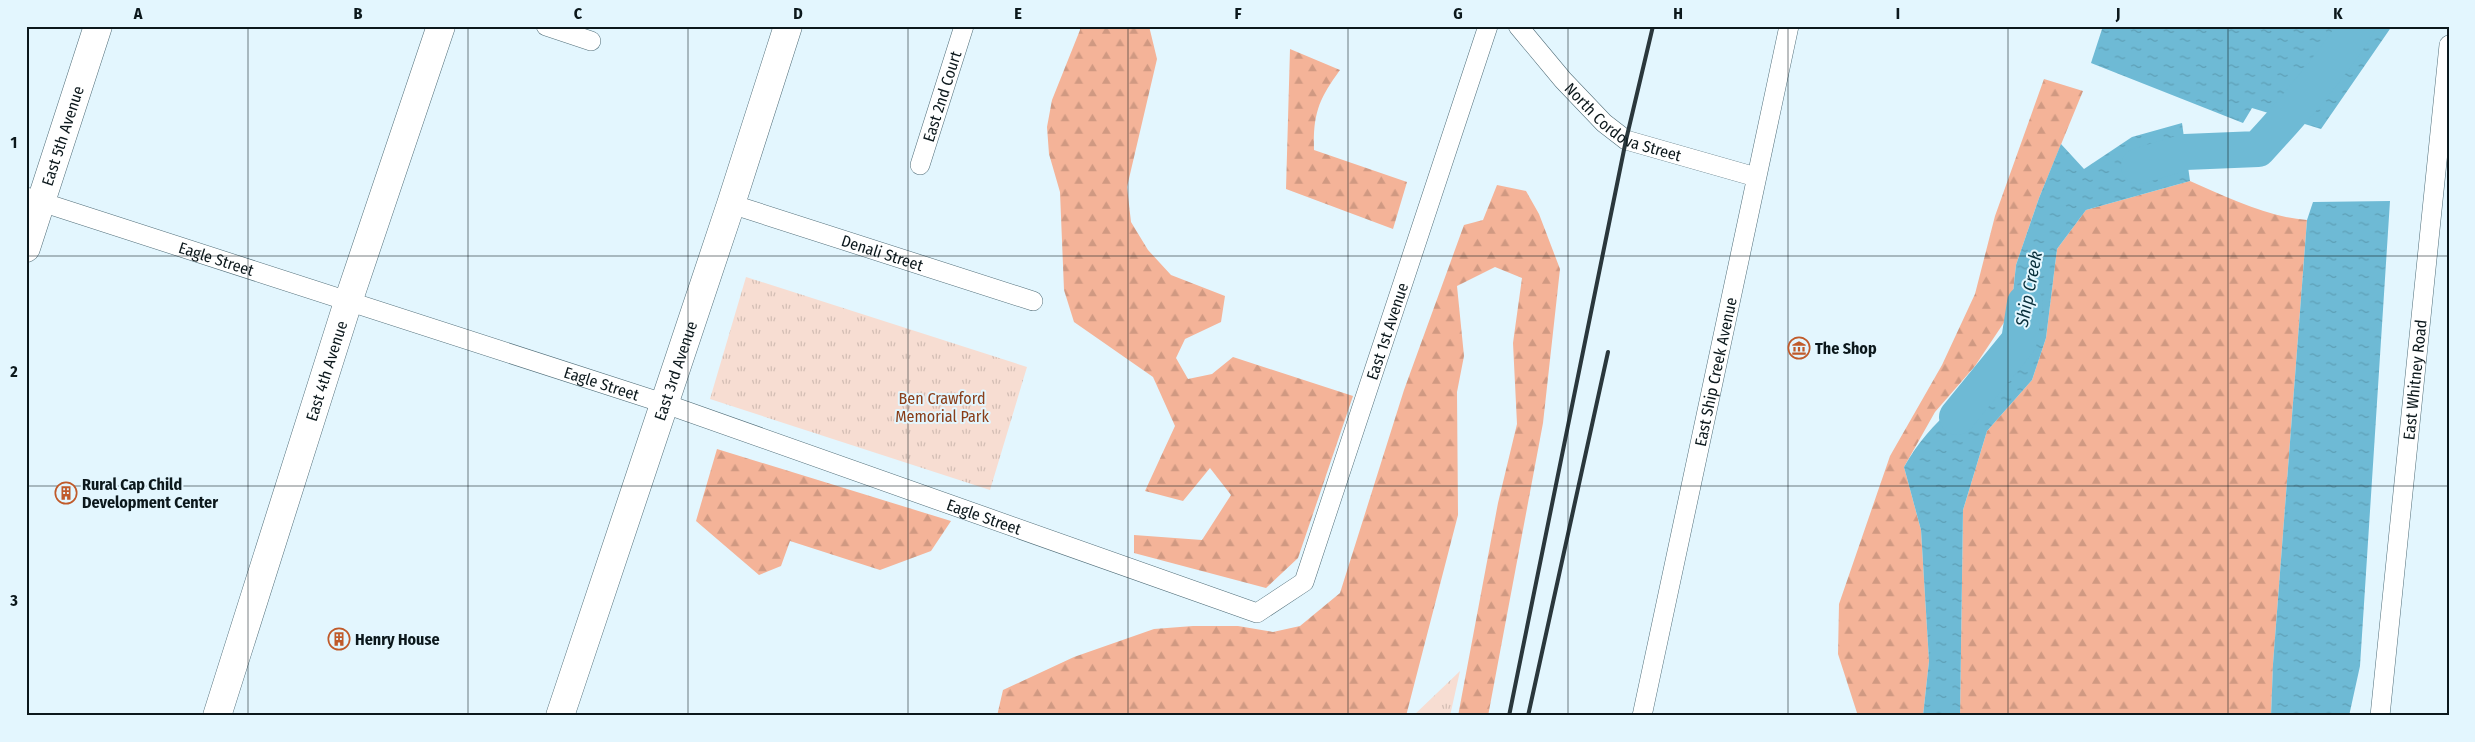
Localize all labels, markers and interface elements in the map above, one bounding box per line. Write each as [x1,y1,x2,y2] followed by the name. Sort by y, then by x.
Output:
[133,4,143,23] text: A
[354,4,363,23] text: B
[574,4,583,23] text: C
[793,4,803,23] text: D
[1014,4,1022,23] text: E
[1234,4,1242,23] text: F
[1453,4,1463,23] text: G
[1673,4,1683,23] text: H
[1896,4,1900,23] text: I
[2115,4,2120,23] text: J
[2333,4,2343,23] text: K
[919,48,966,144] street label: East 2nd Court
[1561,79,1684,165] street label: North Cordova Street
[38,84,88,188] street label: East 5th Avenue
[11,133,17,152] text: 1
[839,231,926,275] street label: Denali Street
[176,238,257,280] street label: Eagle Street
[2011,249,2047,330] water label: Ship Creek
[1363,280,1412,382] street label: East 1st Avenue
[1691,296,1741,448] street label: East Ship Creek Avenue
[302,318,351,424] street label: East 4th Avenue
[650,319,701,423] street label: East 3rd Avenue
[2399,319,2431,441] street label: East Whitney Road
[1787,336,1811,360] museum icon: The Shop
[1815,339,1877,358] place label: The Shop
[9,362,18,381] text: 2
[562,363,642,405] street label: Eagle Street
[895,389,989,426] park label: Ben Crawford Memorial Park
[82,475,218,512] place label: Rural Cap Child Development Center
[54,481,78,505] building icon: Rural Cap Child Development Center
[944,495,1024,539] street label: Eagle Street
[9,591,18,610] text: 3
[327,627,351,651] building icon: Henry House
[355,630,440,649] place label: Henry House

